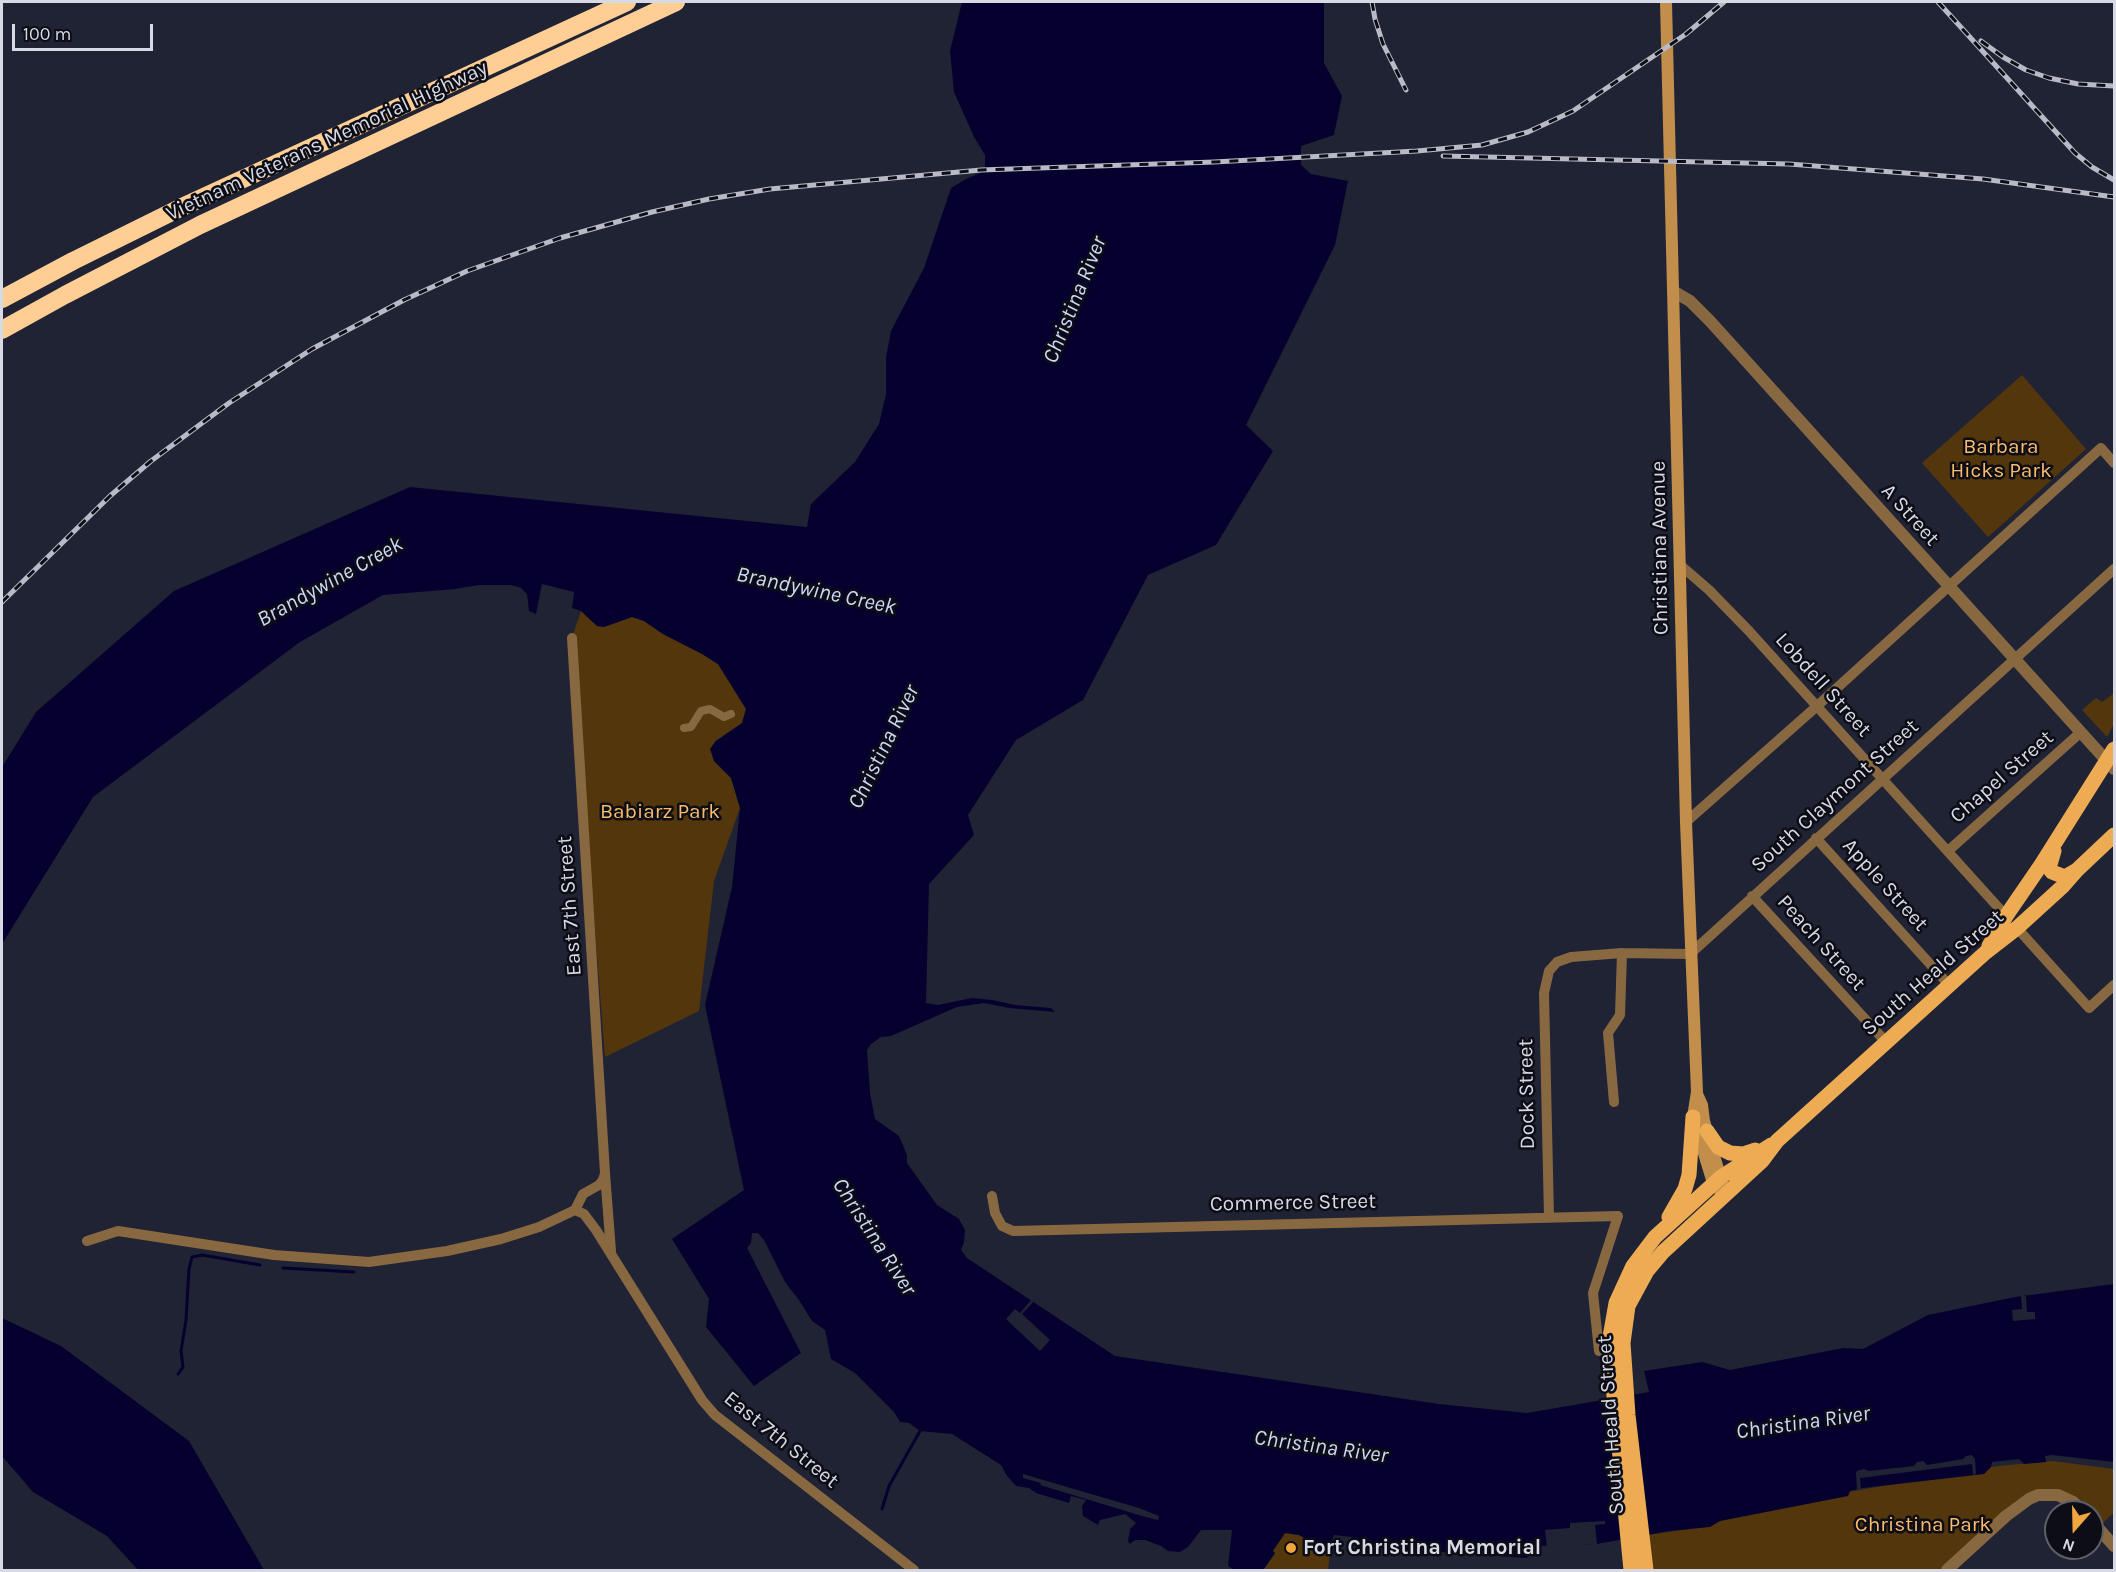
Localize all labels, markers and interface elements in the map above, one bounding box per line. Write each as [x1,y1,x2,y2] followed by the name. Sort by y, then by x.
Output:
[15,12,156,50] scale bar
[23,23,71,45] text: 100 m
[162,55,492,227] street label: Vietnam Veterans Memorial Highway
[1038,233,1112,367] water label: Christina River
[1950,434,2052,484] park label: Barbara Hicks Park
[1646,461,1674,635] street label: Christiana Avenue
[1876,479,1944,551] street label: A Street
[252,531,408,633] water label: Brandywine Creek
[734,561,898,621] water label: Brandywine Creek
[1770,628,1876,742] street label: Lobdell Street
[843,681,925,813] water label: Christina River
[1746,714,1924,878] street label: South Claymont Street
[1945,725,2059,829] street label: Chapel Street
[600,799,720,825] park label: Babiarz Park
[1837,834,1933,936] street label: Apple Street
[553,835,587,977] street label: East 7th Street
[1771,890,1871,996] street label: Peach Street
[1857,905,2009,1041] street label: South Heald Street
[1513,1038,1541,1150] street label: Dock Street
[826,1173,922,1301] water label: Christina River
[1210,1189,1376,1217] street label: Commerce Street
[1592,1334,1630,1516] street label: South Heald Street
[719,1386,843,1494] street label: East 7th Street
[1734,1401,1872,1445] water label: Christina River
[1252,1425,1390,1469] water label: Christina River
[2044,1500,2104,1560] north arrow
[1855,1512,1991,1538] park label: Christina Park
[1303,1535,1541,1561] place label: Fort Christina Memorial
[2060,1535,2077,1556] text: N
[1284,1541,1298,1555] marker: Fort Christina Memorial

